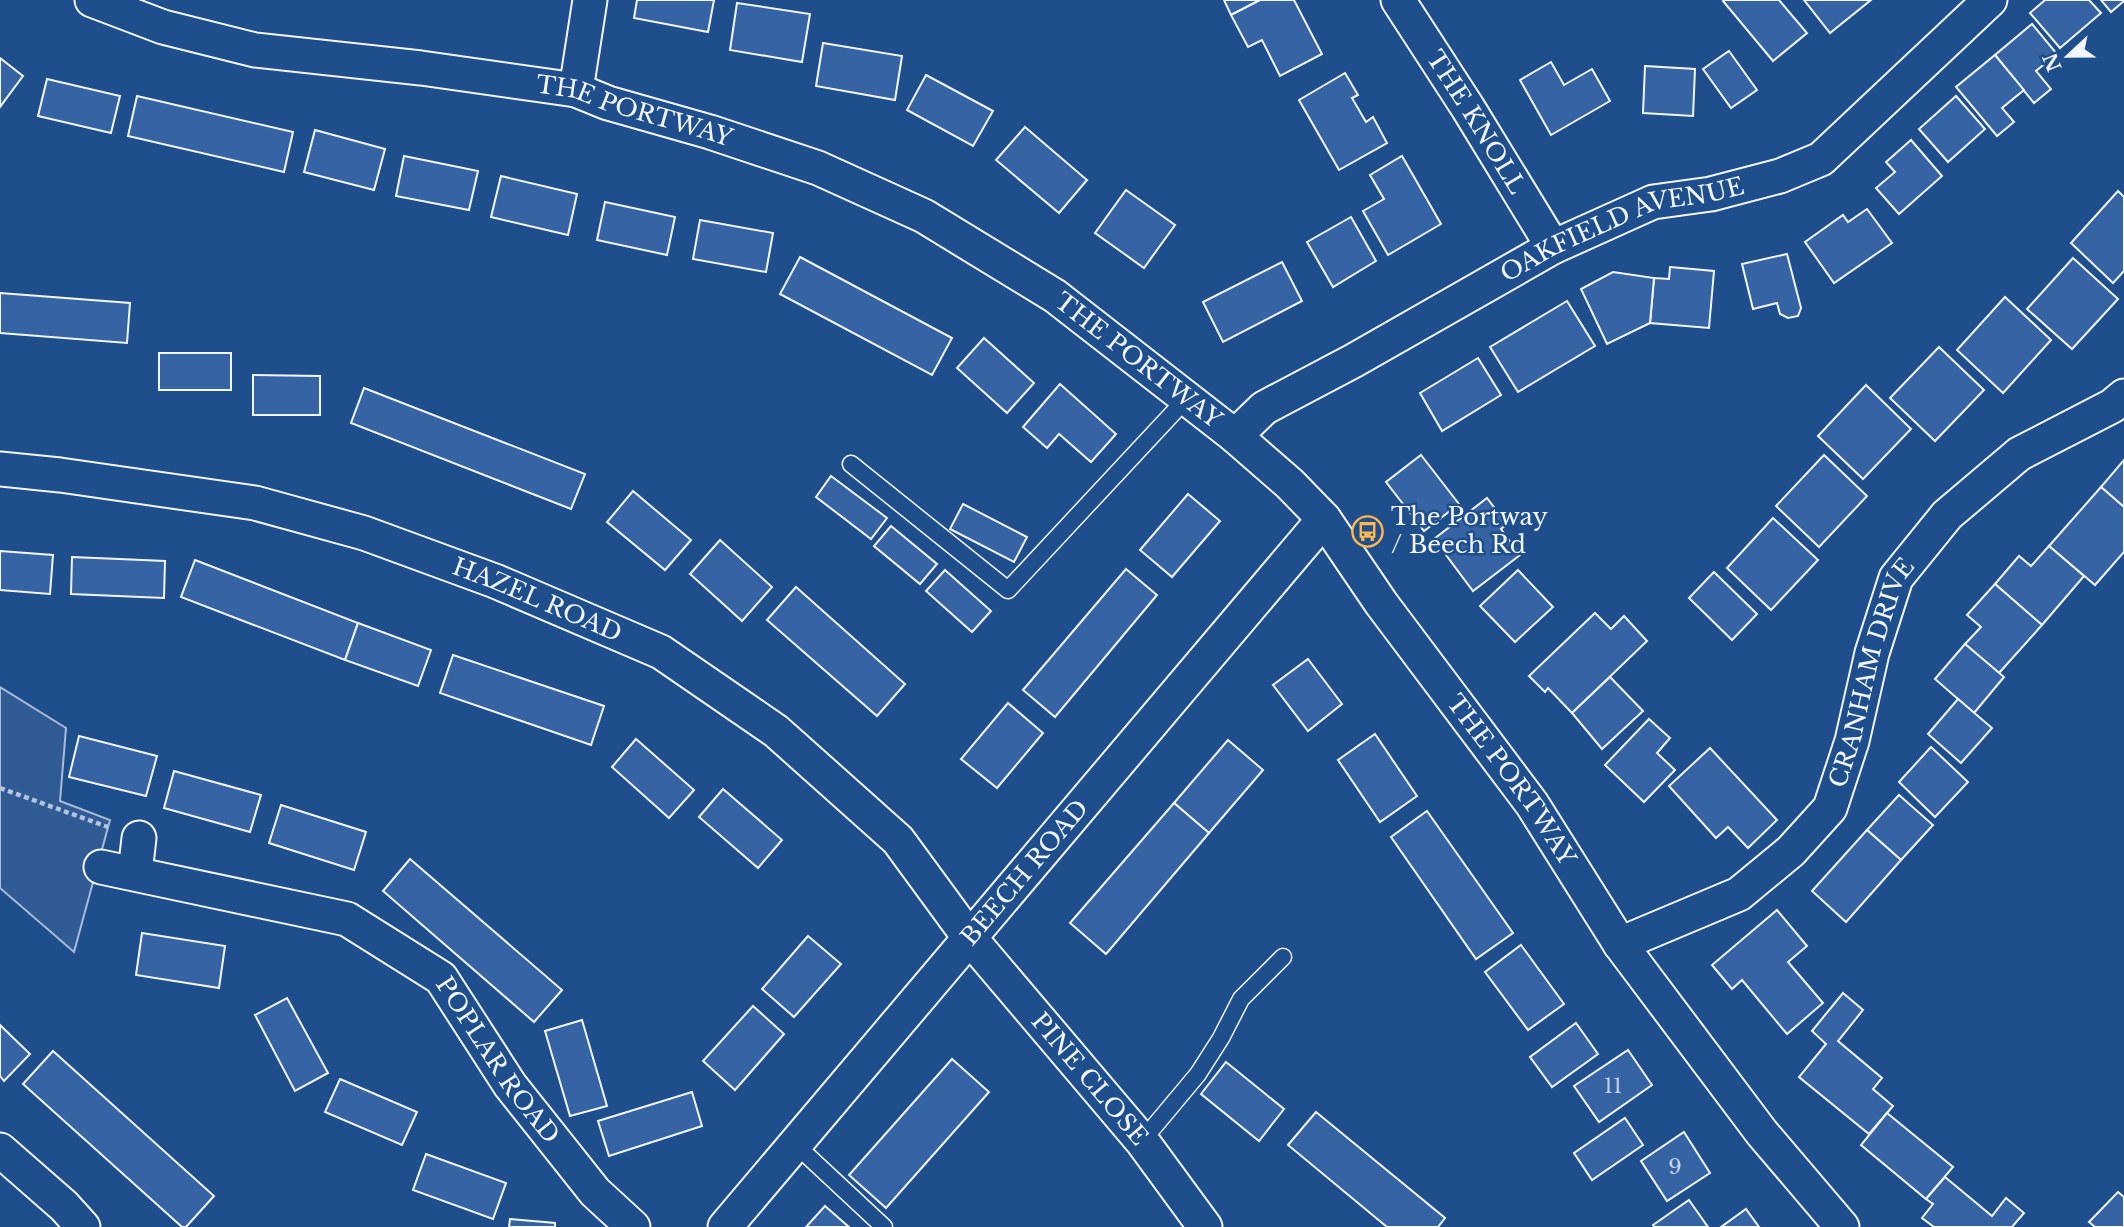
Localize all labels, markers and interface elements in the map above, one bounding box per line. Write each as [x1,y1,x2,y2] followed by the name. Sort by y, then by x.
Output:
[2033,21,2103,91] north arrow
[1421,45,1532,199] street label: THE KNOLL
[2039,49,2067,75] text: N
[534,70,737,153] street label: THE PORTWAY
[1495,171,1747,288] street label: OAKFIELD AVENUE
[1049,286,1228,434] street label: THE PORTWAY
[1391,502,1548,559] place label: The Portway / Beech Rd
[1351,514,1385,548] bus stop icon: The Portway / Beech Rd
[449,552,626,648] street label: HAZEL ROAD
[1823,552,1920,791] street label: CRANHAM DRIVE
[1441,689,1582,871] street label: THE PORTWAY
[955,794,1094,951] street label: BEECH ROAD
[430,971,566,1149] street label: POPLAR ROAD
[1026,1007,1154,1151] street label: PINE CLOSE
[1604,1073,1622,1099] house number: 11
[1668,1154,1682,1180] house number: 9

